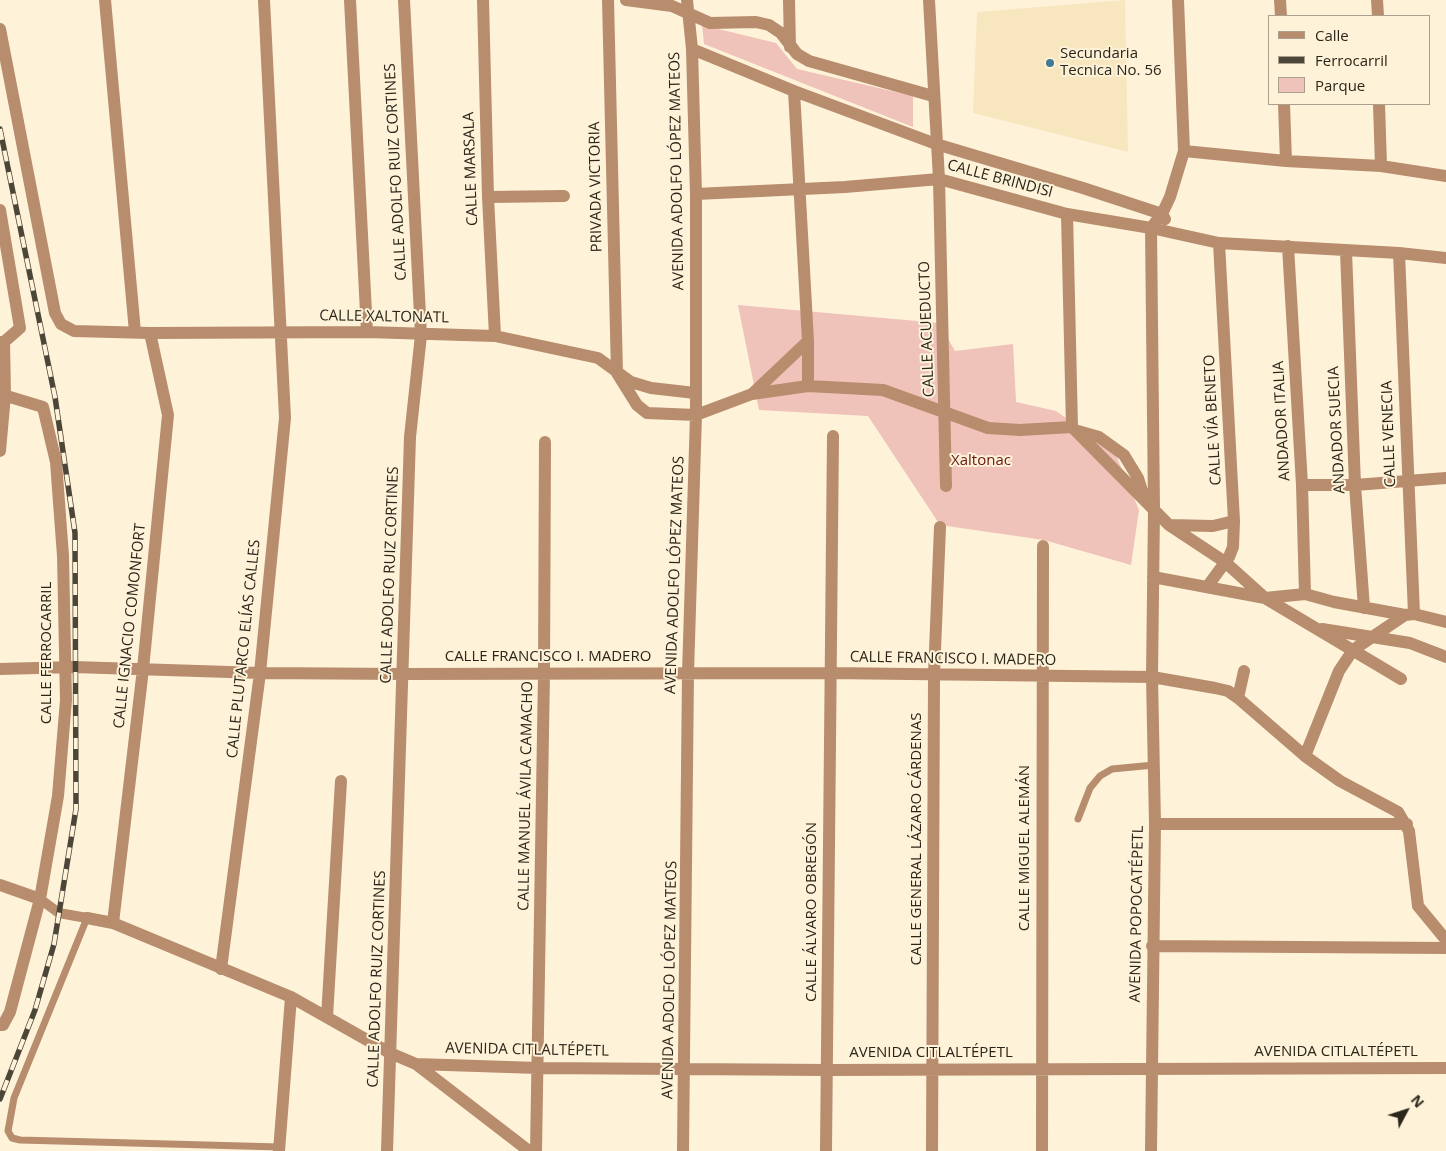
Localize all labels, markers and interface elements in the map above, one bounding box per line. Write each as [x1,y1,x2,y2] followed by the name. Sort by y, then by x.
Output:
[1268,15,1431,105] legend
[1315,25,1349,45] text: Calle
[1060,45,1162,80] place label: Secundaria Tecnica No. 56
[1315,50,1388,70] text: Ferrocarril
[666,52,688,290] street label: AVENIDA ADOLFO LÓPEZ MATEOS
[1044,57,1056,69] marker: Secundaria Tecnica No. 56
[381,63,411,281] street label: CALLE ADOLFO RUIZ CORTINES
[1315,75,1365,95] text: Parque
[460,112,482,226] street label: CALLE MARSALA
[586,122,606,252] street label: PRIVADA VICTORIA
[945,156,1055,202] street label: CALLE BRINDISI
[916,261,938,397] street label: CALLE ACUEDUCTO
[319,307,449,327] street label: CALLE XALTONATL
[1201,354,1225,486] street label: CALLE VÍA BENETO
[1270,360,1294,482] street label: ANDADOR ITALIA
[1325,366,1349,494] street label: ANDADOR SUECIA
[1378,380,1400,488] street label: CALLE VENECIA
[951,452,1011,470] park label: Xaltonac
[662,456,688,694] street label: AVENIDA ADOLFO LÓPEZ MATEOS
[377,466,403,684] street label: CALLE ADOLFO RUIZ CORTINES
[110,522,150,730] street label: CALLE IGNACIO COMONFORT
[224,539,264,759] street label: CALLE PLUTARCO ELÍAS CALLES
[38,582,56,724] street label: CALLE FERROCARRIL
[445,648,651,666] street label: CALLE FRANCISCO I. MADERO
[850,648,1056,670] street label: CALLE FRANCISCO I. MADERO
[515,681,537,911] street label: CALLE MANUEL ÁVILA CAMACHO
[908,713,926,965] street label: CALLE GENERAL LÁZARO CÁRDENAS
[1016,765,1034,931] street label: CALLE MIGUEL ALEMÁN
[803,822,821,1002] street label: CALLE ÁLVARO OBREGÓN
[1126,825,1148,1003] street label: AVENIDA POPOCATÉPETL
[659,861,681,1099] street label: AVENIDA ADOLFO LÓPEZ MATEOS
[364,870,390,1088] street label: CALLE ADOLFO RUIZ CORTINES
[445,1040,609,1060] street label: AVENIDA CITLALTÉPETL
[1254,1043,1418,1061] street label: AVENIDA CITLALTÉPETL
[849,1044,1013,1062] street label: AVENIDA CITLALTÉPETL
[1381,1086,1431,1136] north arrow
[1407,1091,1429,1112] text: N

